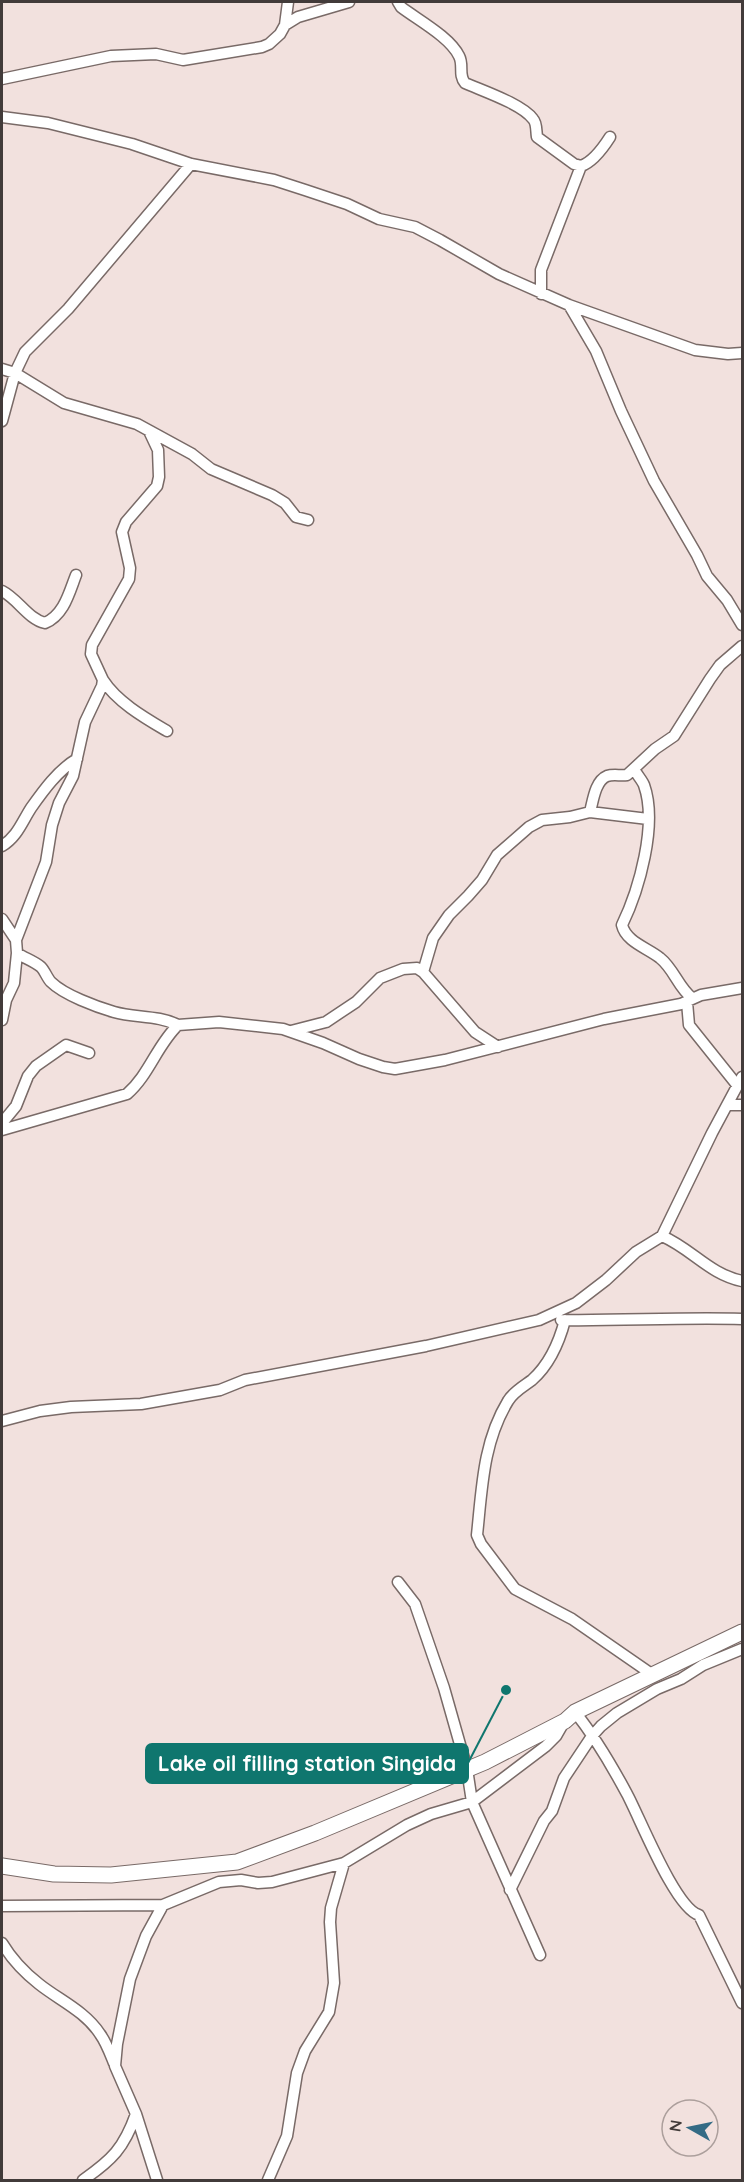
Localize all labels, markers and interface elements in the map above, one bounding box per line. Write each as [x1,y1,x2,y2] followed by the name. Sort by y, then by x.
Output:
[146,1744,468,1783] callout: Lake oil filling station Singida
[158,1750,456,1776] text: Lake oil filling station Singida
[660,2098,720,2158] north arrow
[664,2118,686,2133] text: N

